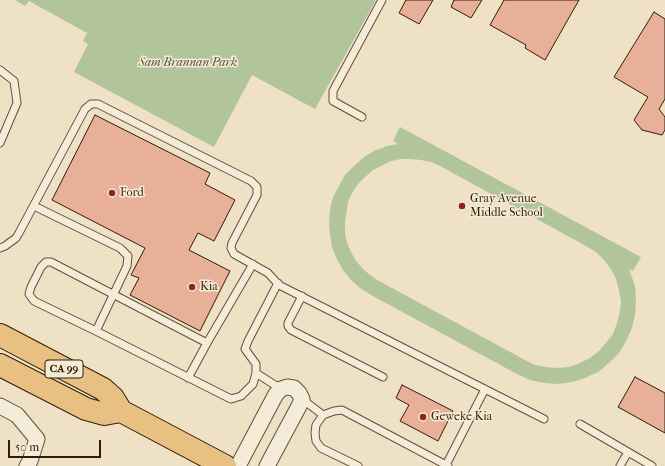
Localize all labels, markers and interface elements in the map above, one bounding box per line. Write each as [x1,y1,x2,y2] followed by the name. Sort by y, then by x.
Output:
[139,56,237,70] park label: Sam Brannan Park
[120,186,144,200] place label: Ford
[107,188,117,198] marker: Ford
[470,192,543,220] place label: Gray Avenue Middle School
[457,201,467,211] marker: Gray Avenue Middle School
[200,280,218,294] place label: Kia
[187,282,197,292] marker: Kia
[45,360,83,378] road number: CA 99
[431,410,492,424] place label: Geweke Kia
[418,412,428,422] marker: Geweke Kia
[10,432,103,458] scale bar
[15,440,39,454] text: 50 m

